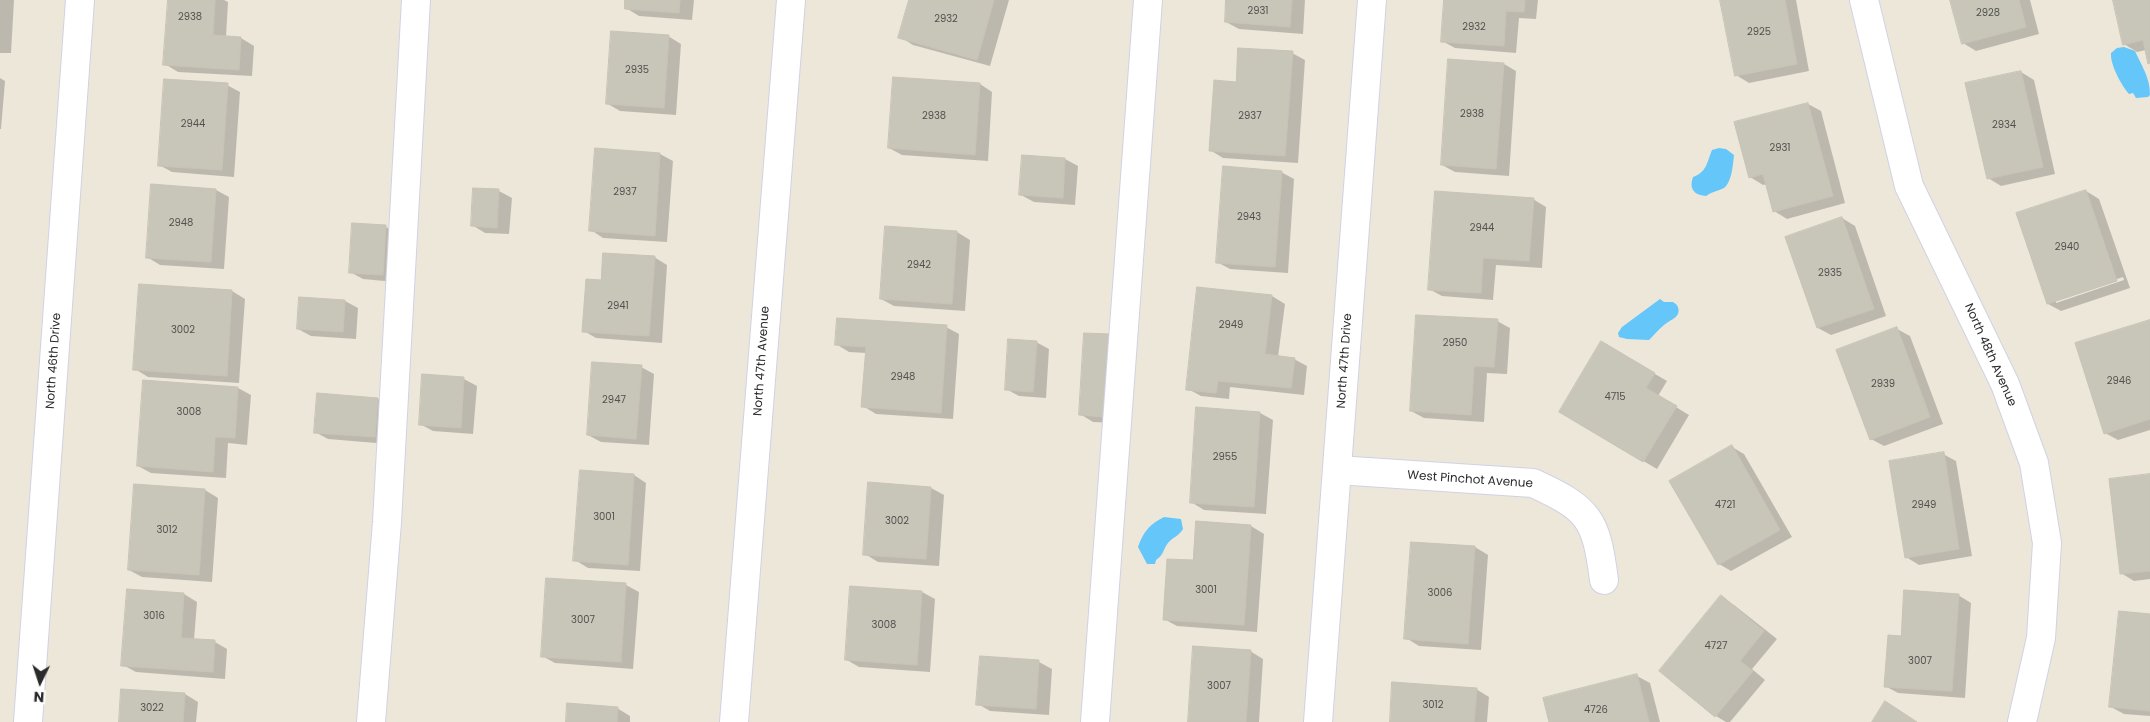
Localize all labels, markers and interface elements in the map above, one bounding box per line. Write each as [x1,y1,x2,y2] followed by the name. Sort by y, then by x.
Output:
[1247,5,1269,17] house number: 2931
[1976,7,2000,19] house number: 2928
[178,11,202,23] house number: 2938
[934,13,958,25] house number: 2932
[1462,21,1486,33] house number: 2932
[1747,26,1771,38] house number: 2925
[625,64,649,76] house number: 2935
[1460,108,1484,120] house number: 2938
[922,110,946,122] house number: 2938
[1238,110,1262,122] house number: 2937
[181,118,205,130] house number: 2944
[1992,119,2016,131] house number: 2934
[1769,142,1791,154] house number: 2931
[613,186,637,198] house number: 2937
[1237,211,1261,223] house number: 2943
[169,217,193,229] house number: 2948
[1470,222,1494,234] house number: 2944
[2055,241,2079,253] house number: 2940
[907,259,931,271] house number: 2942
[1818,267,1842,279] house number: 2935
[607,300,629,312] house number: 2941
[1961,301,2019,409] street label: North 48th Avenue
[751,306,773,416] street label: North 47th Avenue
[43,312,65,410] street label: North 46th Drive
[1334,313,1356,409] street label: North 47th Drive
[1219,319,1243,331] house number: 2949
[171,324,195,336] house number: 3002
[1443,337,1467,349] house number: 2950
[891,371,915,383] house number: 2948
[2107,375,2131,387] house number: 2946
[1871,378,1895,390] house number: 2939
[1604,391,1626,403] house number: 4715
[602,394,626,406] house number: 2947
[177,406,201,418] house number: 3008
[1213,451,1237,463] house number: 2955
[1407,468,1533,492] street label: West Pinchot Avenue
[1715,499,1735,511] house number: 4721
[1912,499,1936,511] house number: 2949
[593,511,615,523] house number: 3001
[885,515,909,527] house number: 3002
[156,524,178,536] house number: 3012
[1195,584,1217,596] house number: 3001
[1428,587,1452,599] house number: 3006
[143,610,165,622] house number: 3016
[571,614,595,626] house number: 3007
[872,619,896,631] house number: 3008
[1705,640,1727,652] house number: 4727
[1908,655,1932,667] house number: 3007
[15,657,65,707] north arrow
[1207,680,1231,692] house number: 3007
[33,687,45,707] text: N
[1422,699,1444,711] house number: 3012
[140,702,164,714] house number: 3022
[1584,704,1608,716] house number: 4726

